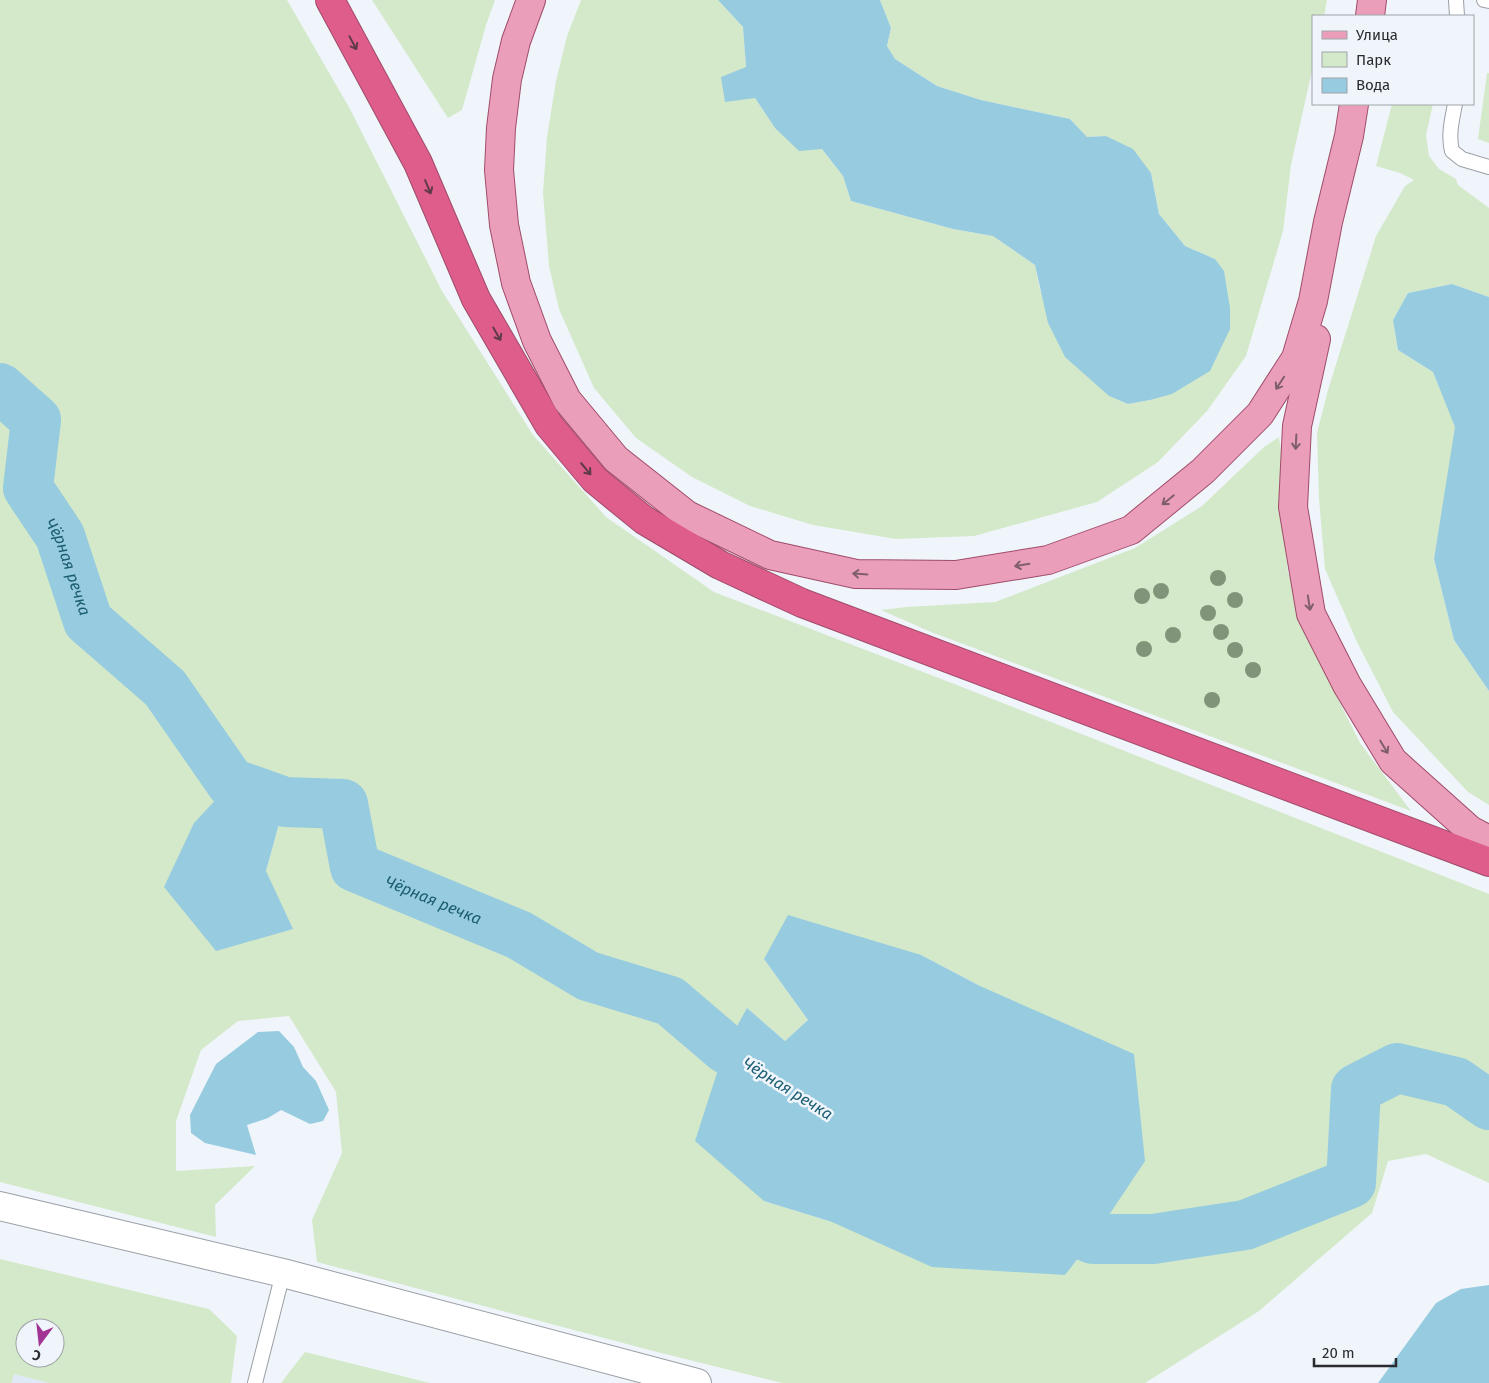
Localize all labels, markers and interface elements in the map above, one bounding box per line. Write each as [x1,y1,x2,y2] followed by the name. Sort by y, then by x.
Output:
[1312,15,1474,105] legend
[1356,26,1398,44] text: Улица
[349,35,359,50] one-way arrow
[1356,51,1391,69] text: Парк
[1356,76,1390,94] text: Вода
[424,179,433,194] one-way arrow
[492,327,502,341] one-way arrow
[1274,376,1284,390] one-way arrow
[1292,434,1301,450] one-way arrow
[581,463,592,476] one-way arrow
[1162,494,1175,505] one-way arrow
[41,515,94,618] water label: Чёрная речка
[1014,560,1030,570] one-way arrow
[852,569,868,578] one-way arrow
[1305,595,1315,611] one-way arrow
[1379,739,1389,753] one-way arrow
[382,872,484,928] water label: Чёрная речка
[739,1053,836,1124] water label: Чёрная речка
[15,1318,65,1368] north arrow
[1314,1336,1396,1368] scale bar
[1322,1344,1355,1362] text: 20 m
[31,1346,43,1364] text: С

